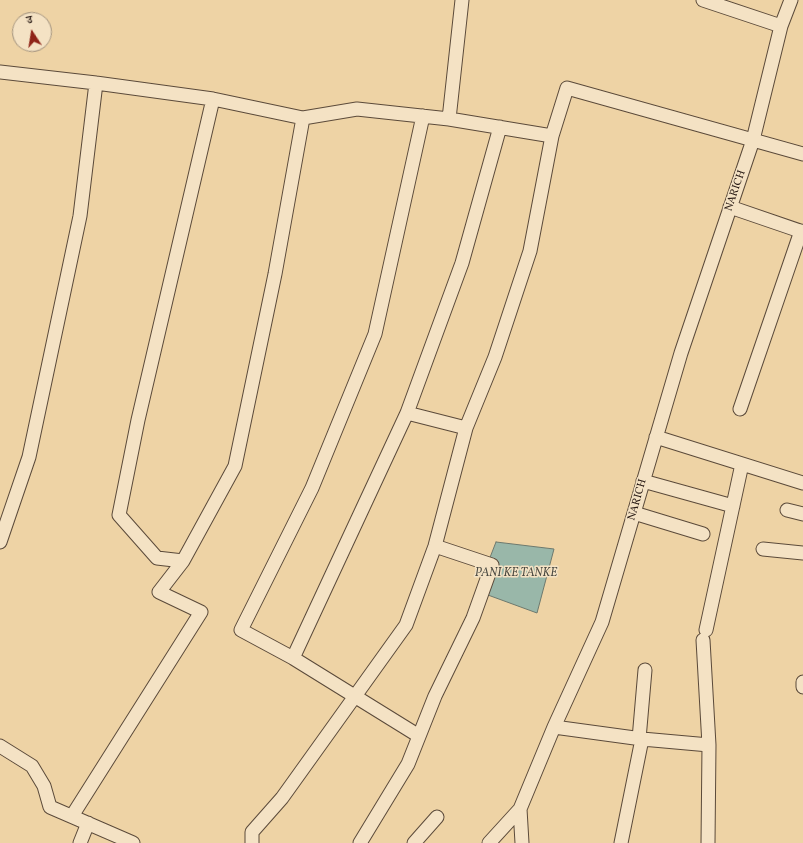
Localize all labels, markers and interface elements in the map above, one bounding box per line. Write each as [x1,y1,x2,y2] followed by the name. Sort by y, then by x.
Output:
[12,12,52,52] north arrow
[25,13,34,29] text: उ
[723,169,749,213] street label: NARICH
[626,478,650,522] street label: NARICH
[475,567,557,581] water label: PANI KE TANKE

